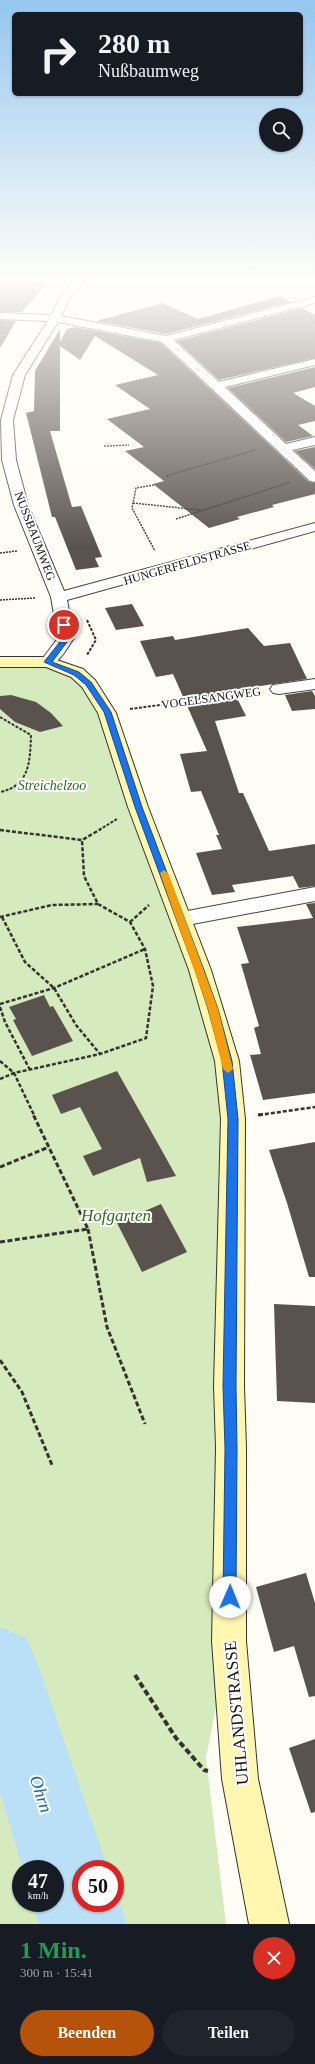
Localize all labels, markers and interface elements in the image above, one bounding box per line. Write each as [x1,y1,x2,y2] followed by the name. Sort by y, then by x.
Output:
[32,28,84,80] icon: right
[98,28,170,59] text: 280 m
[98,61,199,81] text: Nußbaumweg
[259,108,303,152] map controls
[259,108,303,152] button: search
[12,490,58,583] street label: NUSSBAUMWEG
[122,538,252,588] street label: HUNGERFELDSTRASSE
[47,608,81,642] pin
[53,614,75,636] icon: arrive
[160,684,262,712] street label: VOGELSANGWEG
[18,778,86,793] park label: Streichelzoo
[80,1206,151,1225] park label: Hofgarten
[209,1576,251,1618] position arrow
[221,1640,252,1786] street label: UHLANDSTRASSE
[26,1773,56,1815] water label: Ohrn
[72,1860,124,1912] speed limit sign: 50
[28,1870,48,1892] text: 47
[28,1890,48,1901] text: km/h
[20,1937,87,1963] text: 1 Min.
[253,1937,295,1979] button: close
[20,1965,93,1980] text: 300 m · 15:41
[20,2010,154,2056] button: Beenden
[162,2010,295,2056] button: Teilen

